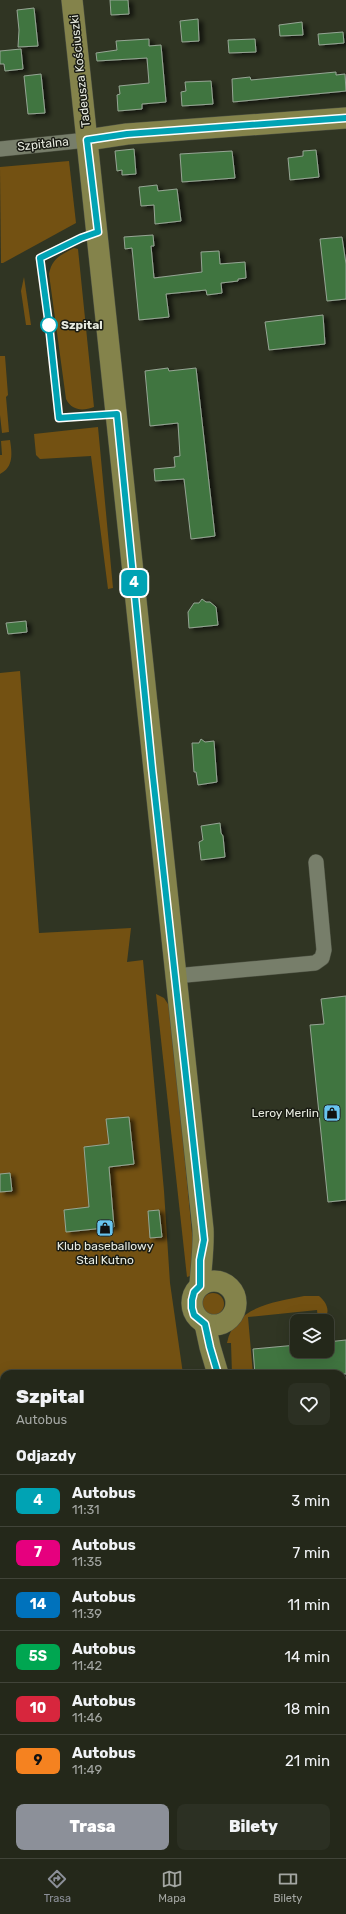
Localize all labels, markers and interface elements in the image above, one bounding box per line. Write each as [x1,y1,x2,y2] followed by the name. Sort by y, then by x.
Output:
[67,14,93,128] street label: Tadeusza Kościuszki
[17,134,69,154] street label: Szpitalna
[40,316,58,334] marker: Szpital
[61,318,103,332] place label: Szpital
[121,570,147,596] line badge: 4
[129,574,139,591] text: 4
[322,1103,342,1123] shop icon: Leroy Merlin
[251,1106,319,1120] place label: Leroy Merlin
[95,1218,115,1238] shop icon: Klub baseballowy Stal Kutno
[57,1239,154,1267] place label: Klub baseballowy Stal Kutno
[290,1314,334,1358] map controls
[290,1314,334,1358] button: layers
[288,1383,330,1425] button: heart
[16,1385,85,1408] text: Szpital
[16,1412,67,1427] text: Autobus
[16,1447,76,1465] text: Odjazdy
[72,1484,136,1502] text: Autobus
[33,1492,43,1509] text: 4
[291,1492,330,1510] text: 3 min
[72,1502,100,1517] text: 11:31
[72,1536,136,1554] text: Autobus
[34,1544,42,1561] text: 7
[293,1544,330,1562] text: 7 min
[72,1554,102,1569] text: 11:35
[72,1588,136,1606] text: Autobus
[30,1596,46,1613] text: 14
[287,1596,330,1614] text: 11 min
[72,1606,102,1621] text: 11:39
[72,1640,136,1658] text: Autobus
[29,1648,47,1665] text: 5S
[285,1648,330,1666] text: 14 min
[72,1658,102,1673] text: 11:42
[72,1692,136,1710] text: Autobus
[30,1700,46,1717] text: 10
[284,1700,330,1718] text: 18 min
[72,1710,102,1725] text: 11:46
[72,1744,136,1762] text: Autobus
[34,1752,42,1769] text: 9
[285,1752,330,1770] text: 21 min
[72,1762,102,1777] text: 11:49
[16,1804,169,1850] button: Trasa
[177,1804,330,1850] button: Bilety
[44,1868,71,1905] tab: Trasa
[158,1868,186,1905] tab: Mapa
[273,1868,302,1905] tab: Bilety

